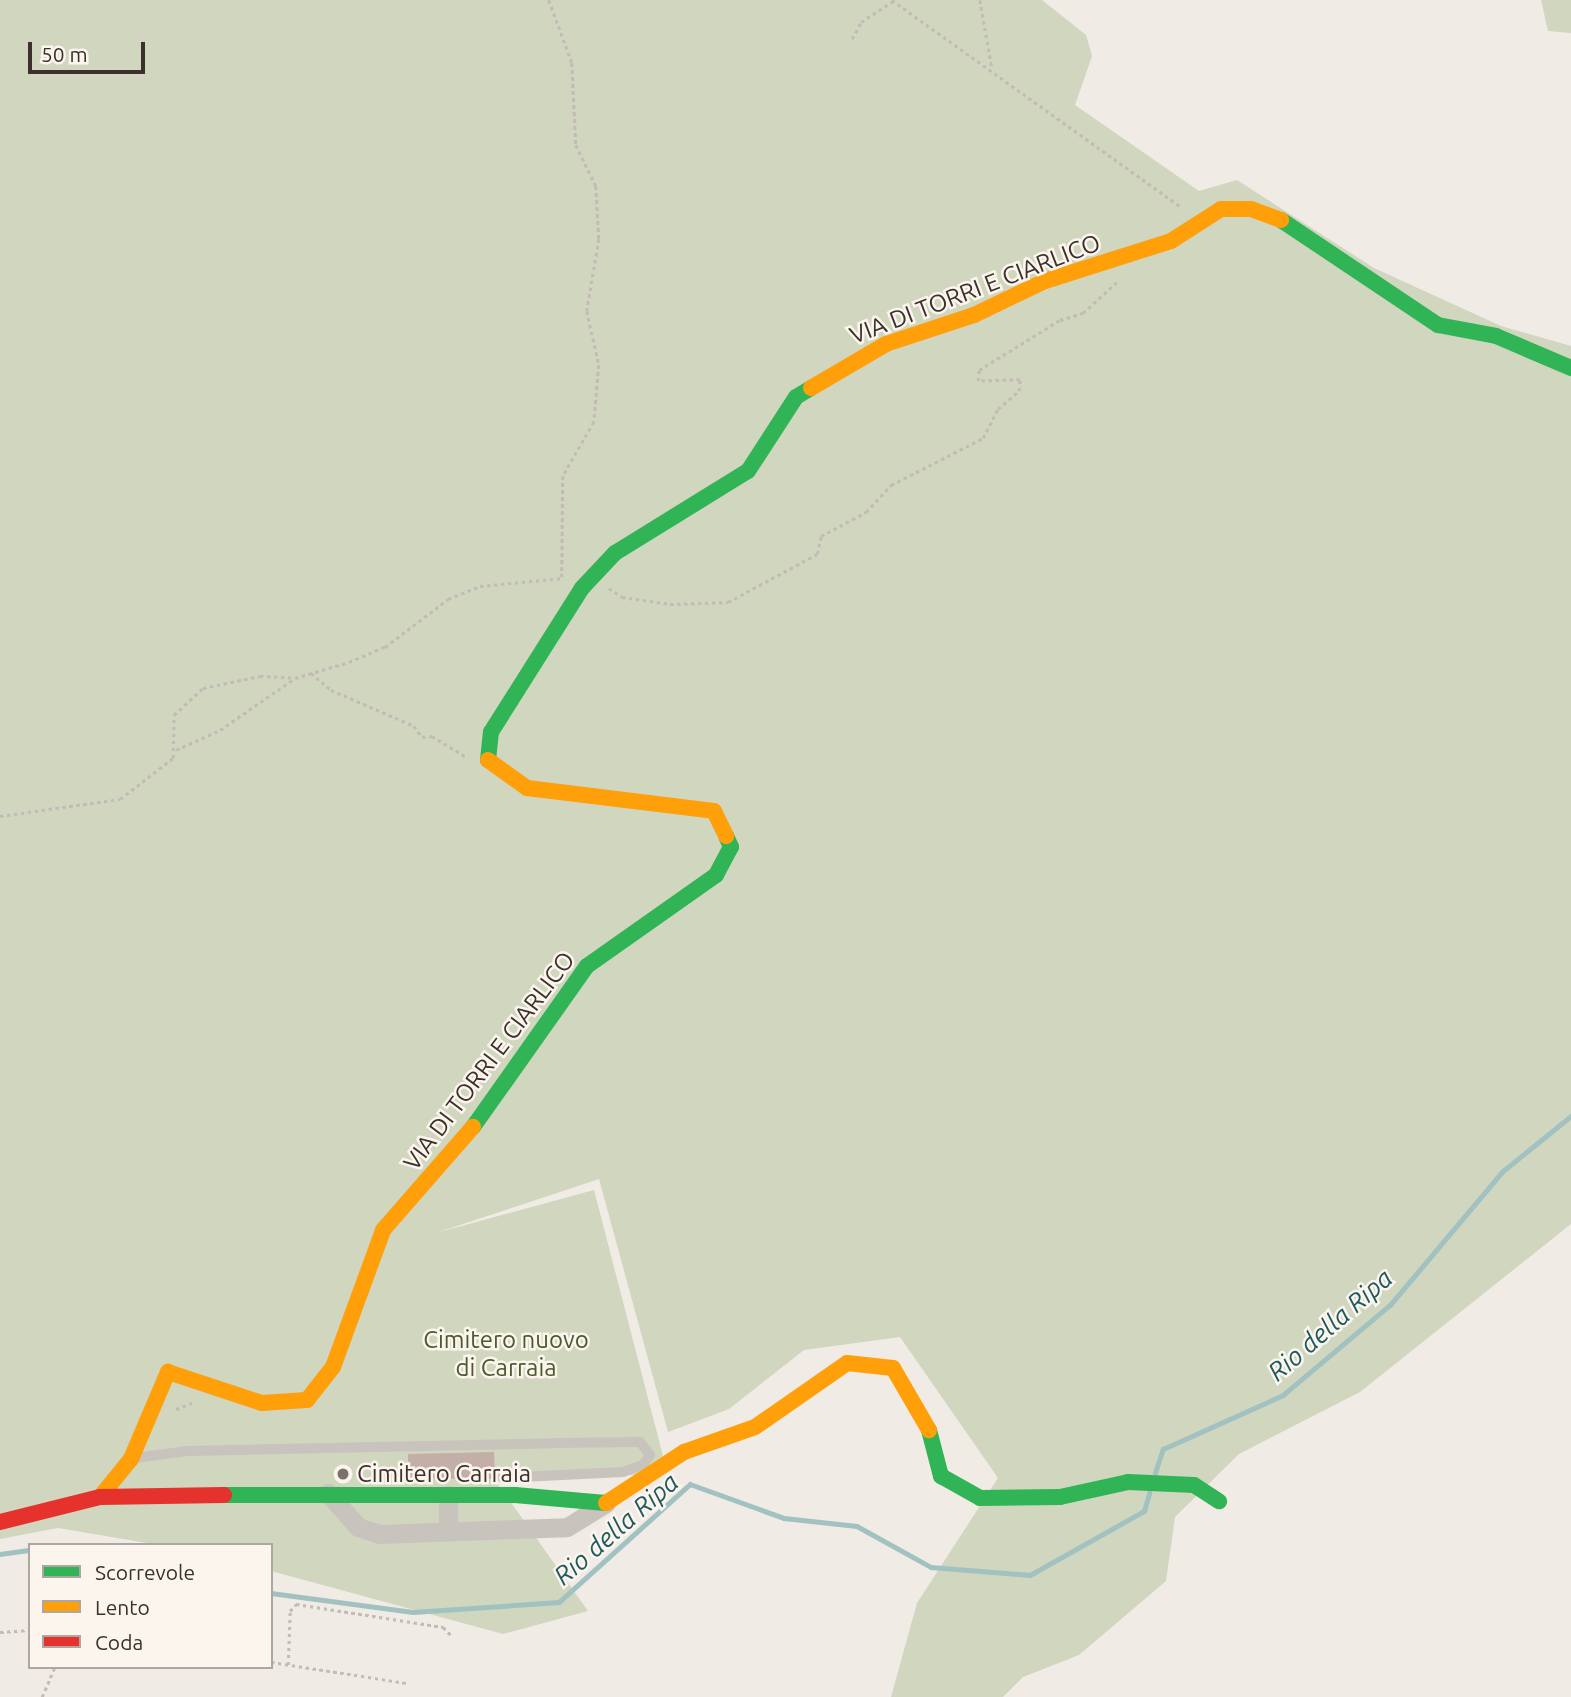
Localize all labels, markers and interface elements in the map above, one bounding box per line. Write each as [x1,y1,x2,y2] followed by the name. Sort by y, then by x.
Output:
[32,28,149,72] scale bar
[41,42,88,66] text: 50 m
[846,228,1104,350] street label: VIA DI TORRI E CIARLICO
[397,946,581,1176] street label: VIA DI TORRI E CIARLICO
[1261,1262,1399,1388] water label: Rio della Ripa
[423,1326,589,1382] park label: Cimitero nuovo di Carraia
[357,1460,531,1488] place label: Cimitero Carraia
[335,1466,351,1482] marker: Cimitero Carraia
[547,1466,685,1592] water label: Rio della Ripa
[28,1543,273,1669] legend
[95,1560,195,1584] text: Scorrevole
[95,1595,150,1619] text: Lento
[95,1630,143,1654] text: Coda

